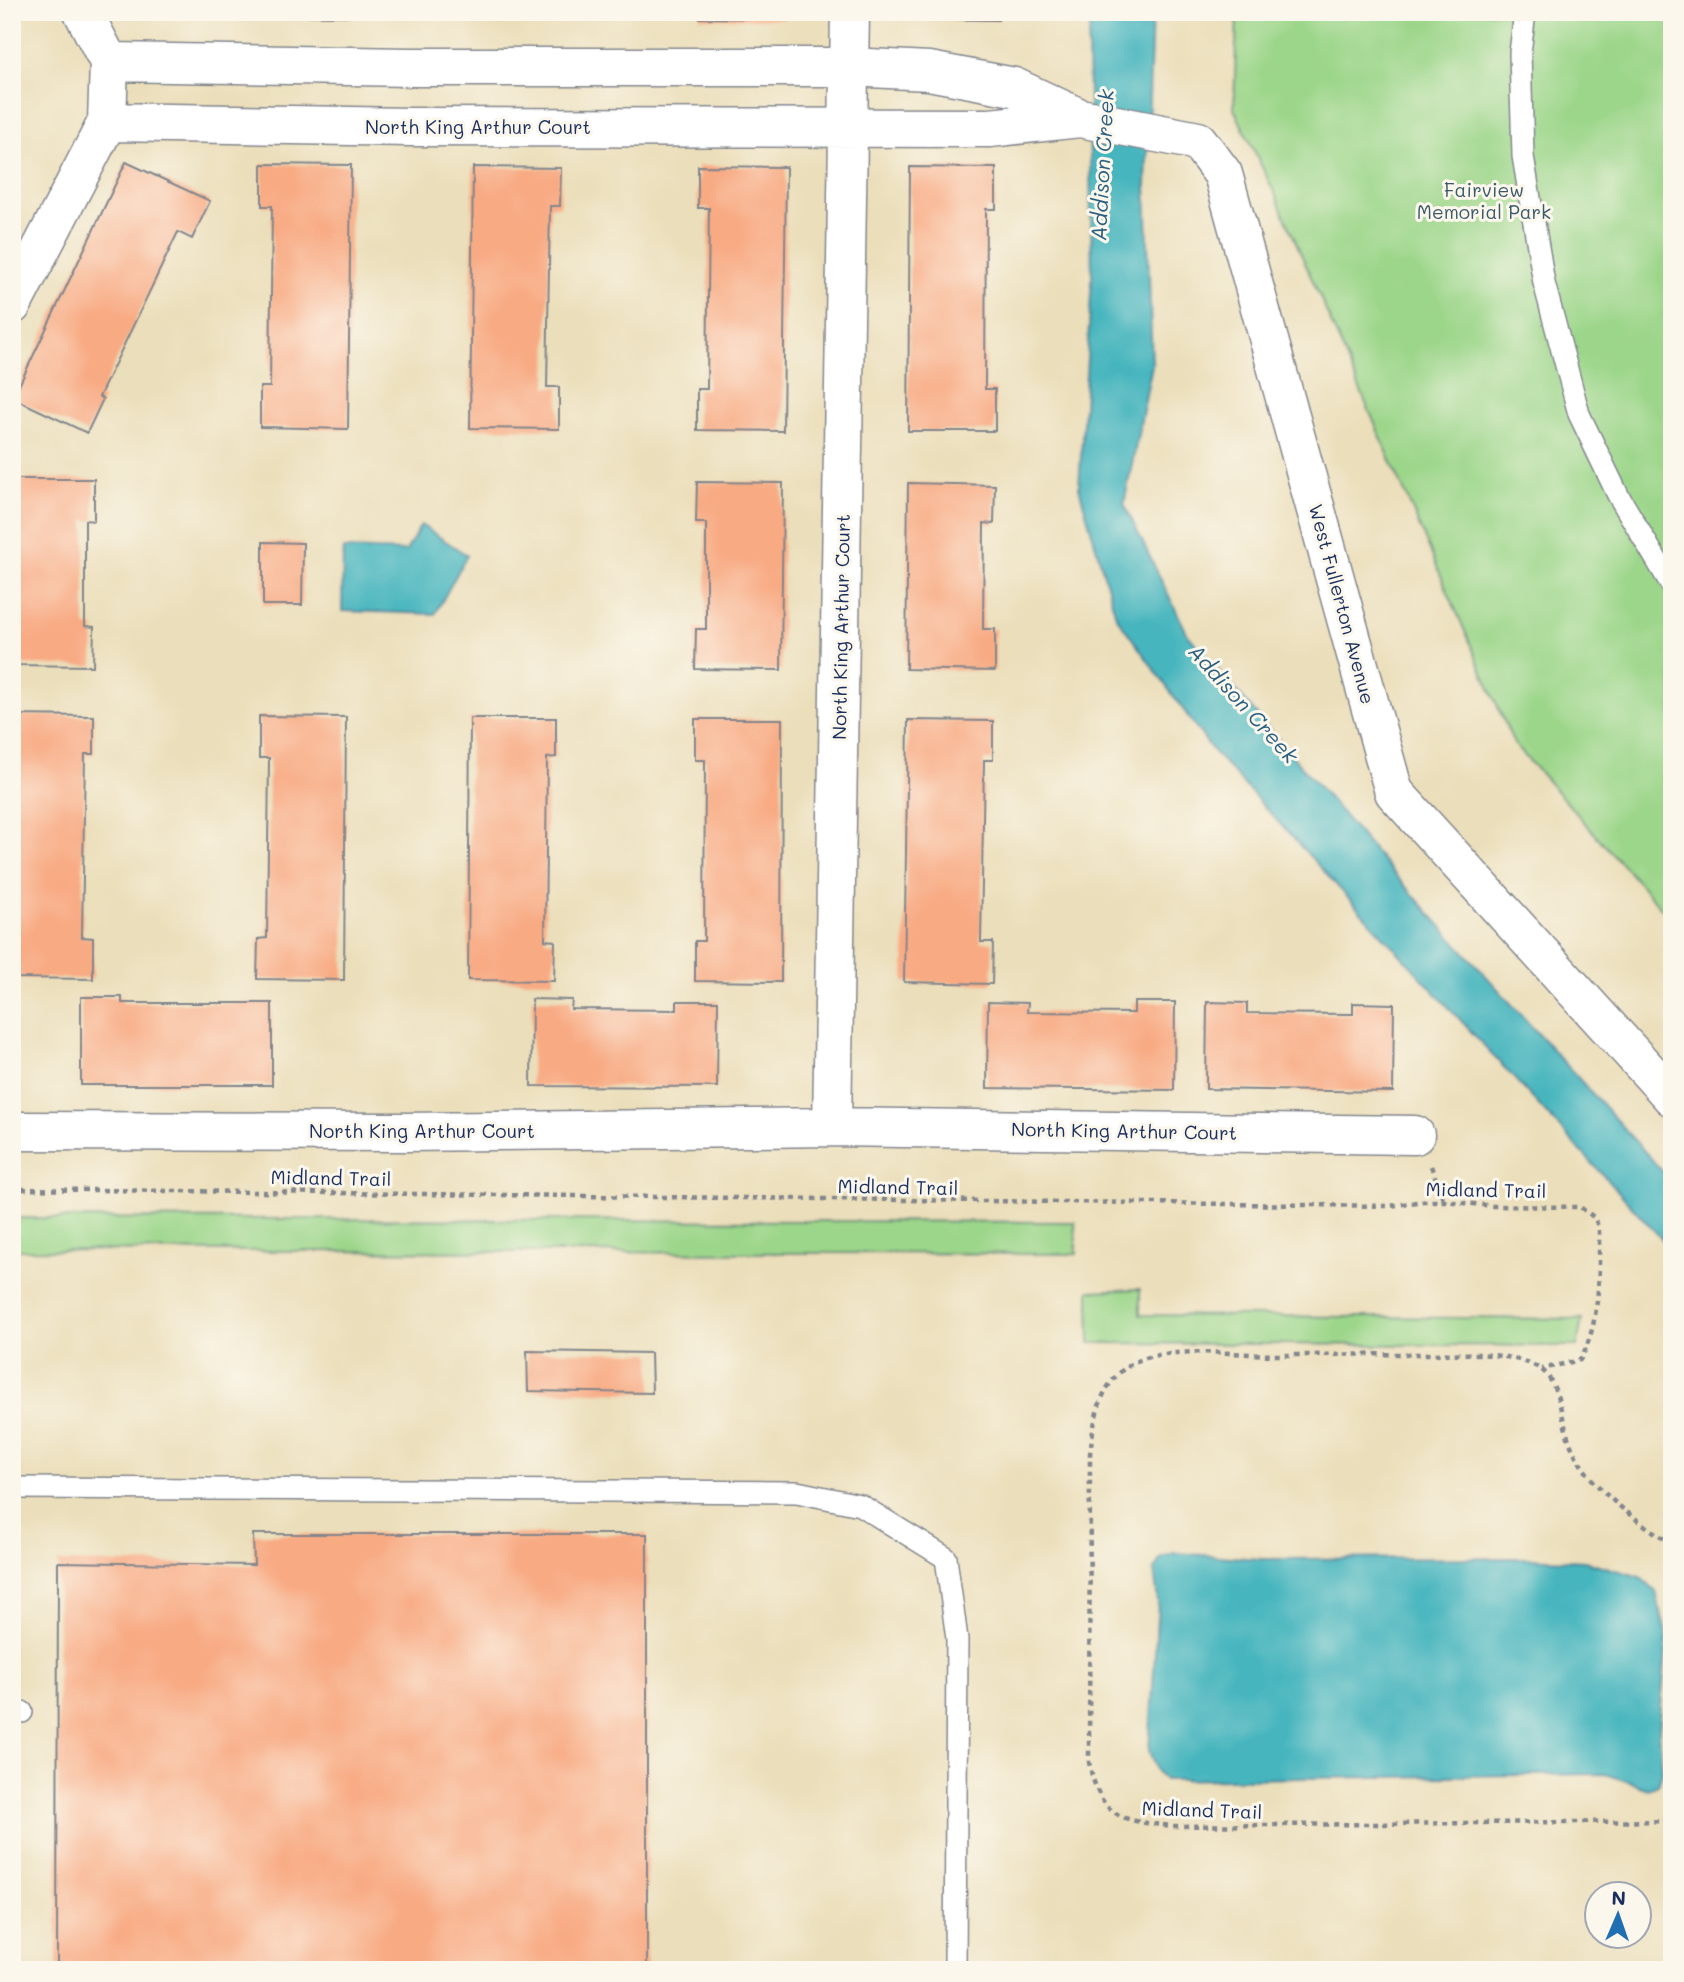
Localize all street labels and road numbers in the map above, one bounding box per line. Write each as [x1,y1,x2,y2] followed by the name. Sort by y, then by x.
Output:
[365,114,591,139] street label: North King Arthur Court
[1304,501,1381,707] street label: West Fullerton Avenue
[826,514,855,740] street label: North King Arthur Court
[1011,1116,1237,1145] street label: North King Arthur Court
[309,1118,535,1143] street label: North King Arthur Court
[270,1164,392,1191] street label: Midland Trail
[837,1173,959,1200] street label: Midland Trail
[1425,1176,1547,1203] street label: Midland Trail
[1141,1795,1263,1824] street label: Midland Trail

